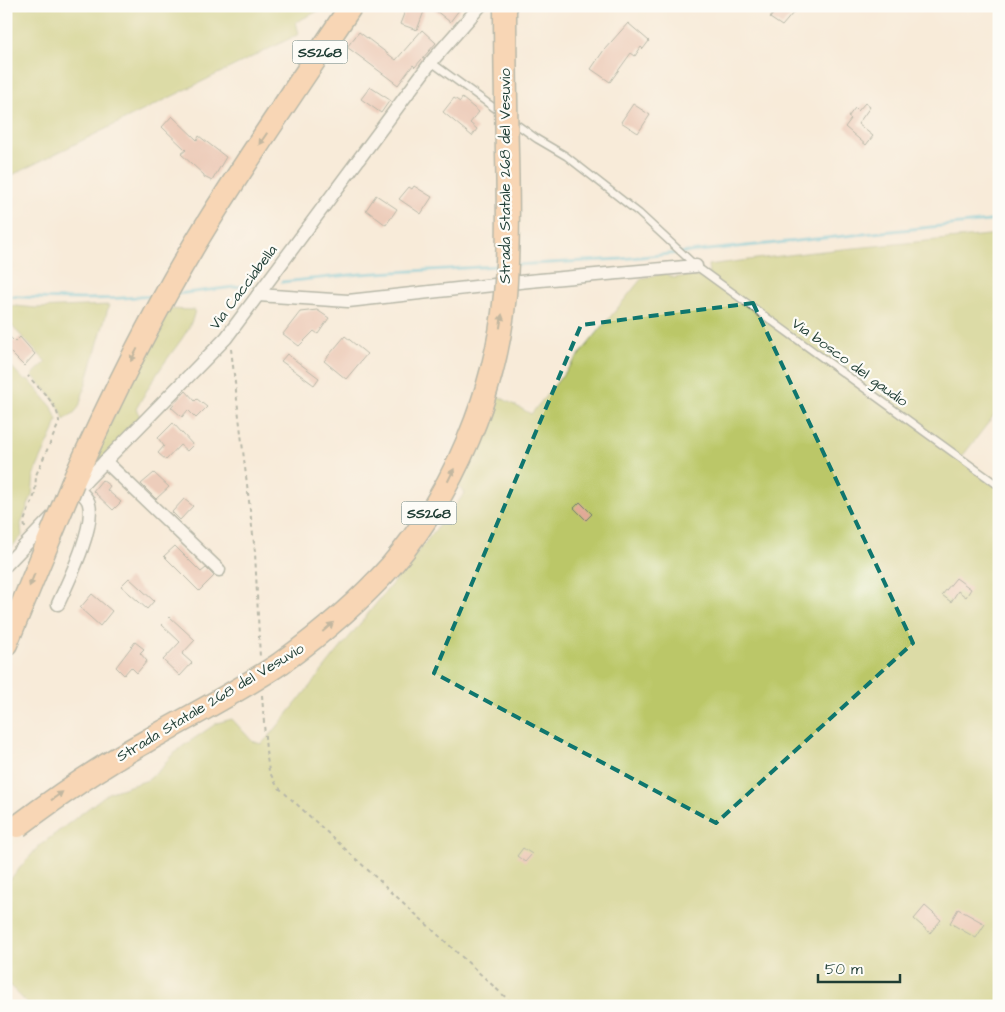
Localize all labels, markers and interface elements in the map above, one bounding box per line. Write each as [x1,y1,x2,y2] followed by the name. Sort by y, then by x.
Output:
[292,41,348,64] road number: SS268
[495,68,516,284] street label: Strada Statale 268 del Vesuvio
[258,132,267,145] one-way arrow
[205,240,282,334] street label: Via Cacciabella
[497,312,505,328] one-way arrow
[787,313,913,413] street label: Via bosco del gaudio
[130,347,138,362] one-way arrow
[447,467,455,482] one-way arrow
[402,502,456,524] road number: SS268
[28,573,36,587] one-way arrow
[322,622,334,633] one-way arrow
[112,638,309,767] street label: Strada Statale 268 del Vesuvio
[50,791,63,802] one-way arrow
[818,952,900,984] scale bar
[825,959,863,980] text: 50 m

